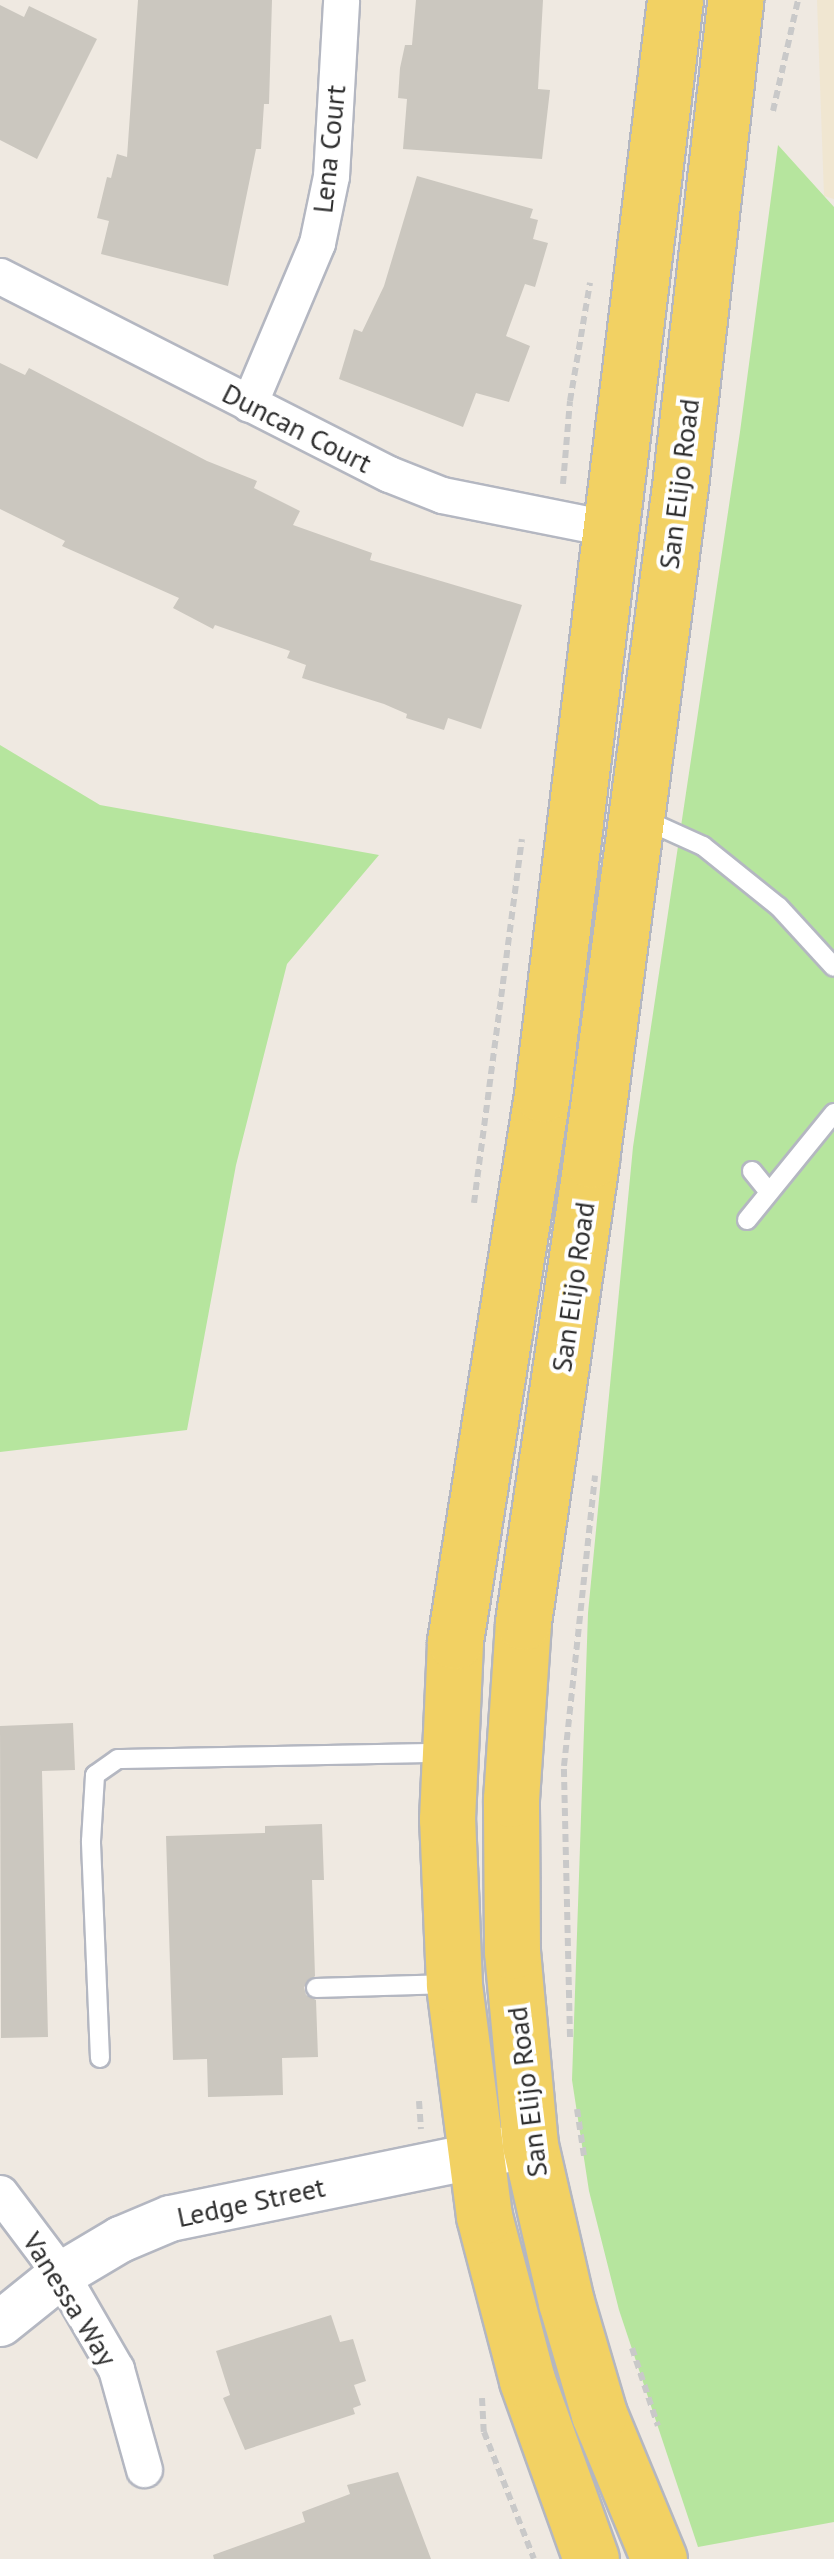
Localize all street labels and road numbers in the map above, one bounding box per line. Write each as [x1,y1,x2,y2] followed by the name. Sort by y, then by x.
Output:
[306,83,352,215] street label: Lena Court
[217,376,377,480] street label: Duncan Court
[652,397,706,571] street label: San Elijo Road
[544,1200,602,1374] street label: San Elijo Road
[500,2005,554,2179] street label: San Elijo Road
[174,2170,328,2234] street label: Ledge Street
[16,2226,124,2372] street label: Vanessa Way

